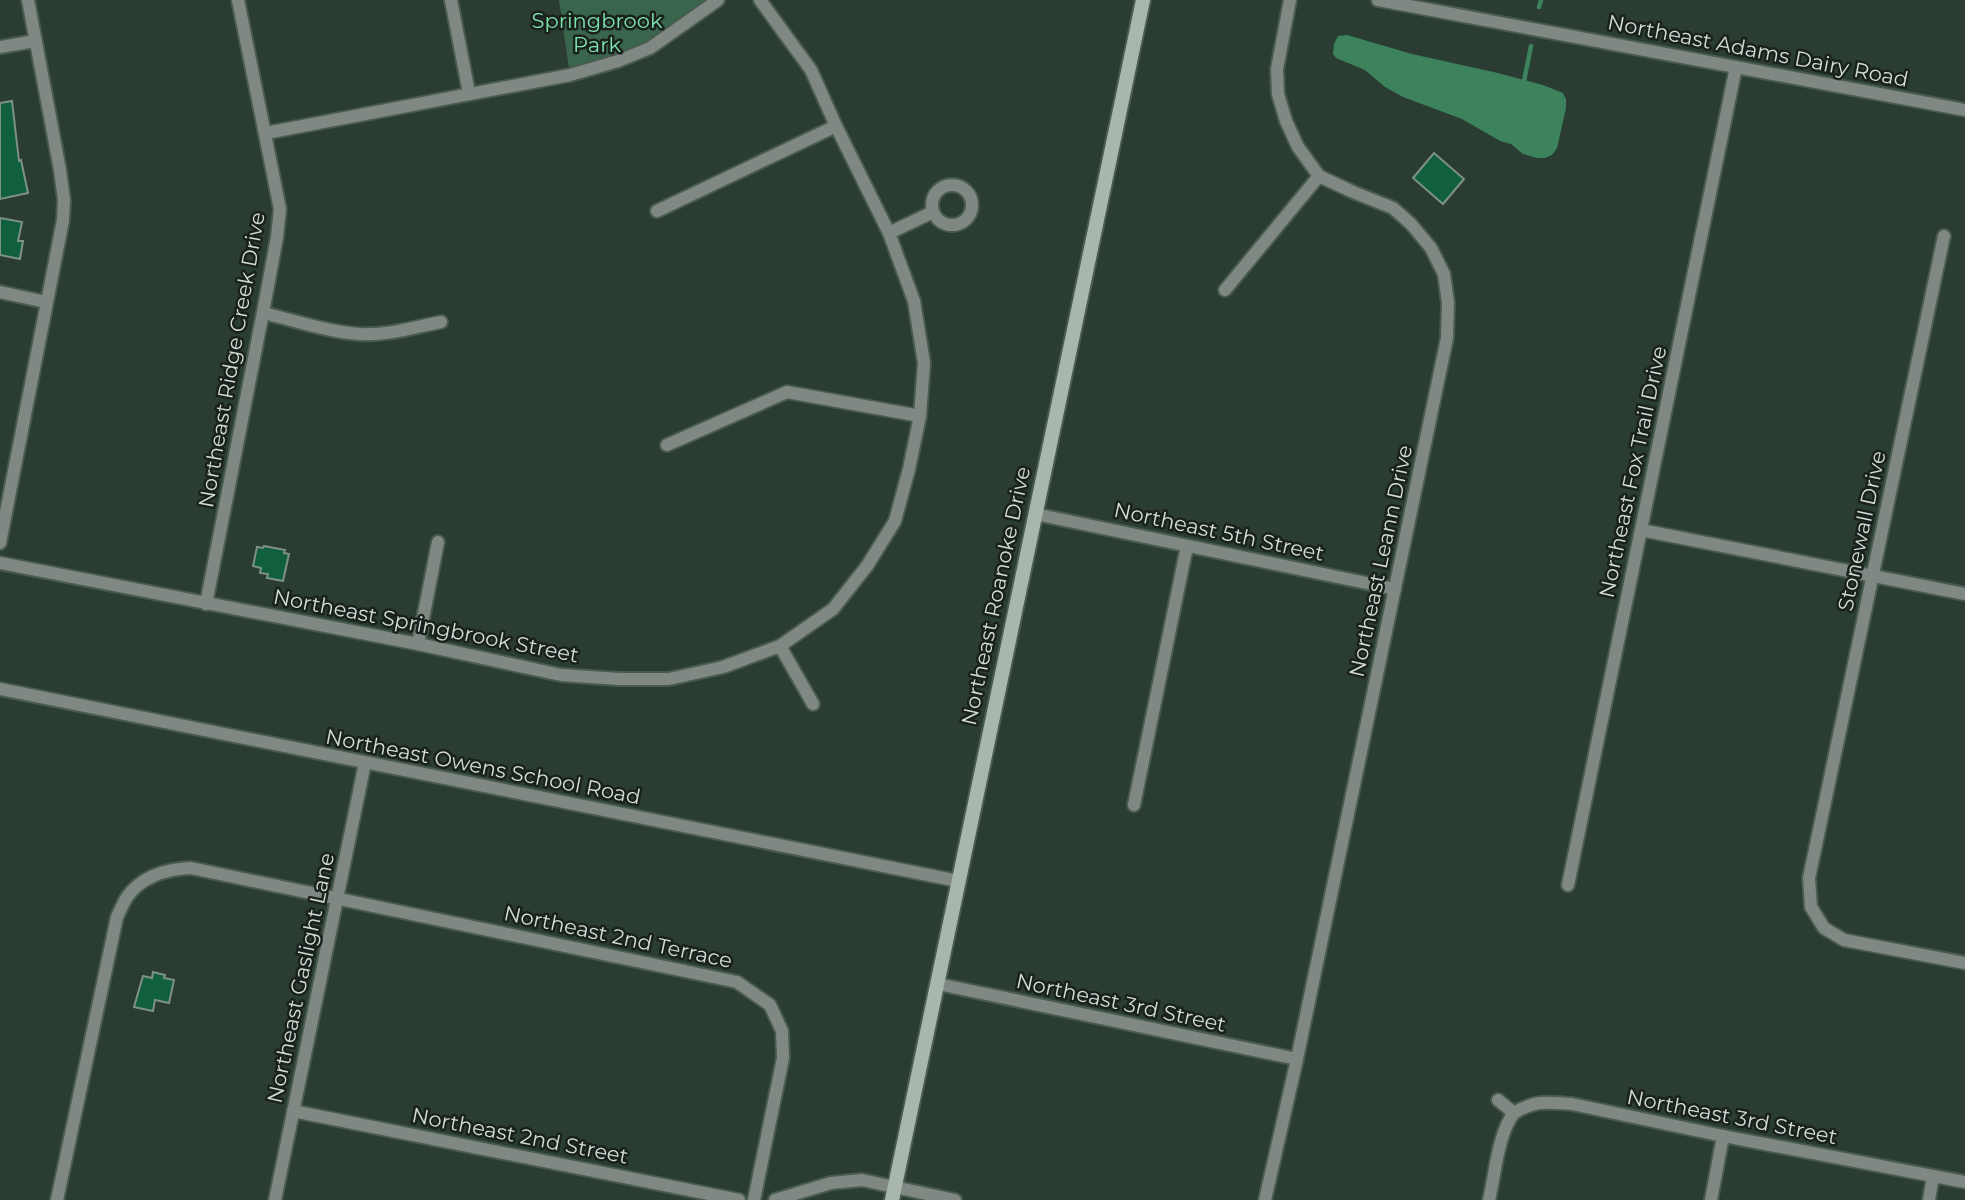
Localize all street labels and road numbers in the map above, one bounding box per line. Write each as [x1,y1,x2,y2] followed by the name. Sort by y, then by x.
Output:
[1606,9,1911,92] street label: Northeast Adams Dairy Road
[193,210,270,510] street label: Northeast Ridge Creek Drive
[1594,344,1671,600] street label: Northeast Fox Trail Drive
[1344,443,1417,679] street label: Northeast Leann Drive
[1832,449,1891,613] street label: Stonewall Drive
[956,464,1035,728] street label: Northeast Roanoke Drive
[1112,497,1327,566] street label: Northeast 5th Street
[271,584,581,667] street label: Northeast Springbrook Street
[324,724,643,809] street label: Northeast Owens School Road
[262,851,339,1105] street label: Northeast Gaslight Lane
[502,900,735,973] street label: Northeast 2nd Terrace
[1014,968,1228,1037] street label: Northeast 3rd Street
[1625,1084,1839,1149] street label: Northeast 3rd Street
[410,1102,631,1169] street label: Northeast 2nd Street

